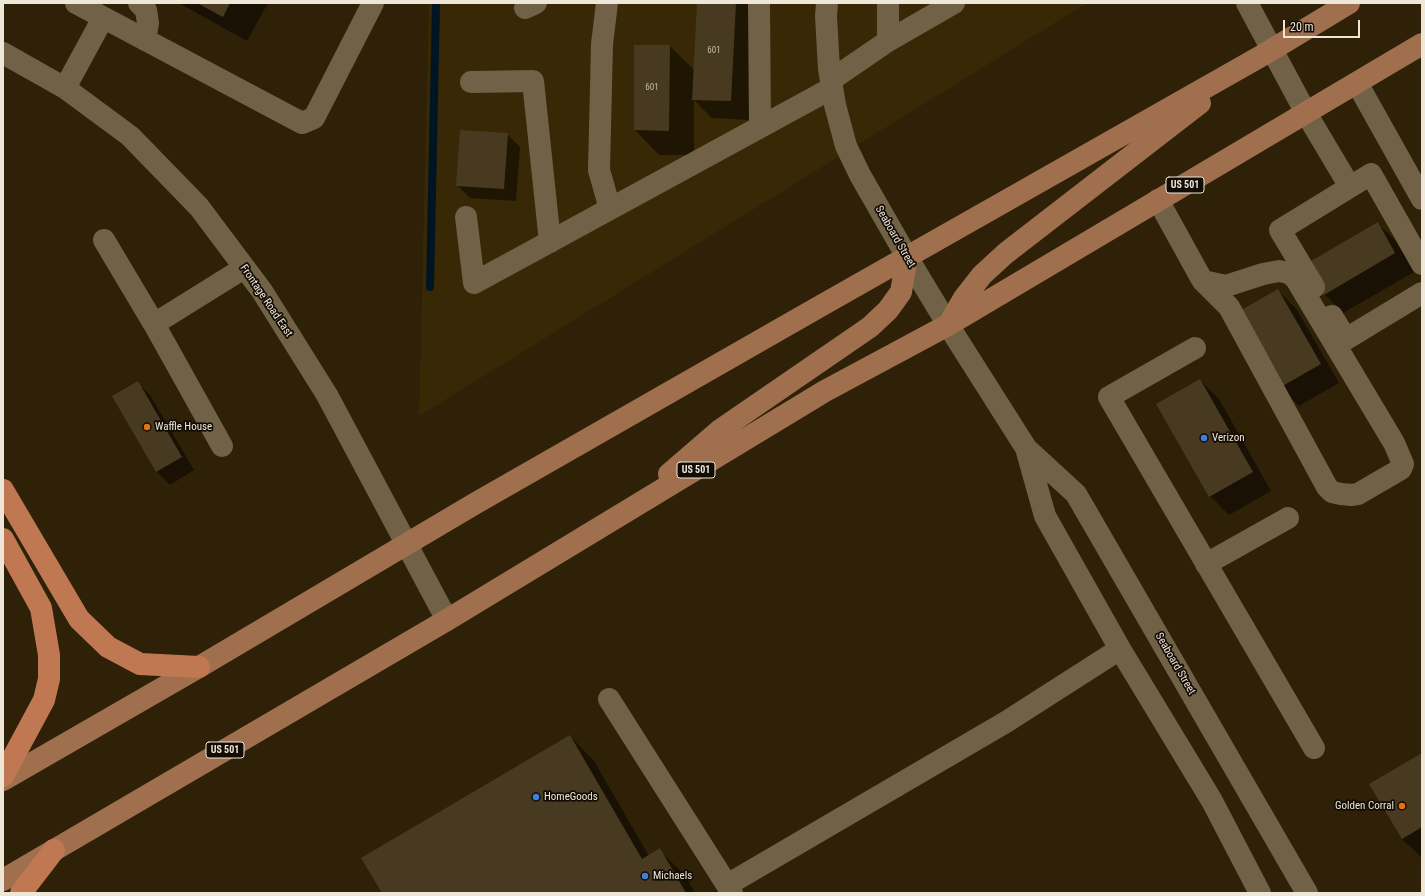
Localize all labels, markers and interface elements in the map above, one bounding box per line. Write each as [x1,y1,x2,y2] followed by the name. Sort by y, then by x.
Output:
[1285,12,1362,38] scale bar
[1290,20,1314,34] text: 20 m
[707,46,721,56] house number: 601
[645,83,659,93] house number: 601
[1166,177,1204,193] road number: US 501
[872,204,918,270] street label: Seaboard Street
[237,262,295,340] street label: Frontage Road East
[155,420,212,434] place label: Waffle House
[142,422,152,432] marker: Waffle House
[1212,431,1245,445] place label: Verizon
[1199,433,1209,443] marker: Verizon
[677,462,715,478] road number: US 501
[1152,631,1198,697] street label: Seaboard Street
[206,742,244,758] road number: US 501
[544,790,598,804] place label: HomeGoods
[531,792,541,802] marker: HomeGoods
[1335,799,1394,813] place label: Golden Corral
[1397,801,1407,811] marker: Golden Corral
[653,869,692,883] place label: Michaels
[640,871,650,881] marker: Michaels

